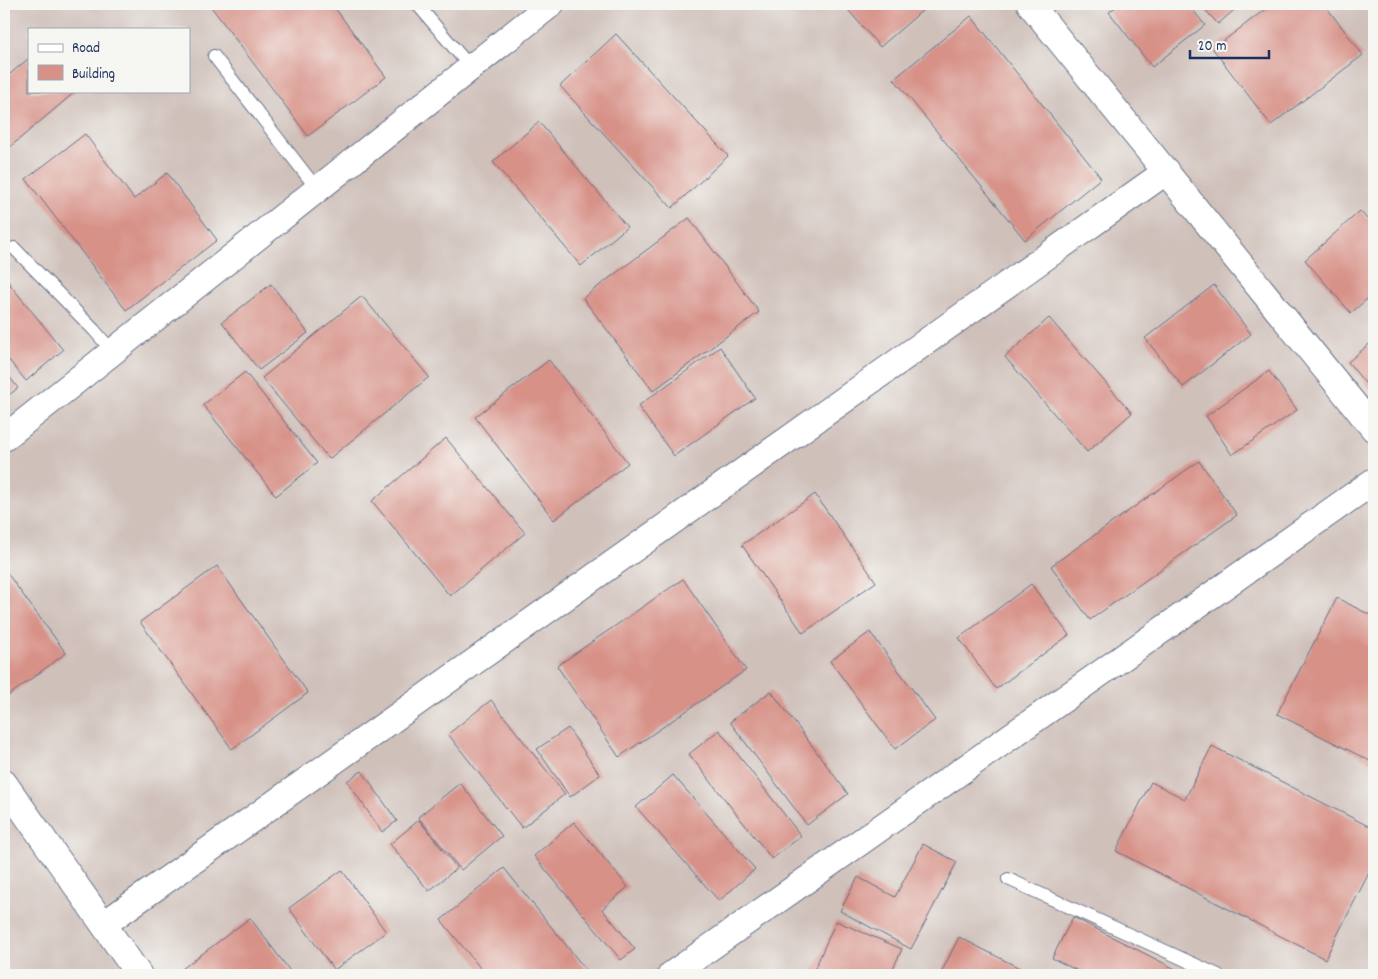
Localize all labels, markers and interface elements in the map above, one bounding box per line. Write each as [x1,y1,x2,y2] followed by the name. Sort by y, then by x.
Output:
[28,28,190,92] legend
[1190,28,1269,60] scale bar
[1198,36,1226,58] text: 20 m
[72,38,100,60] text: Road
[72,64,115,86] text: Building

